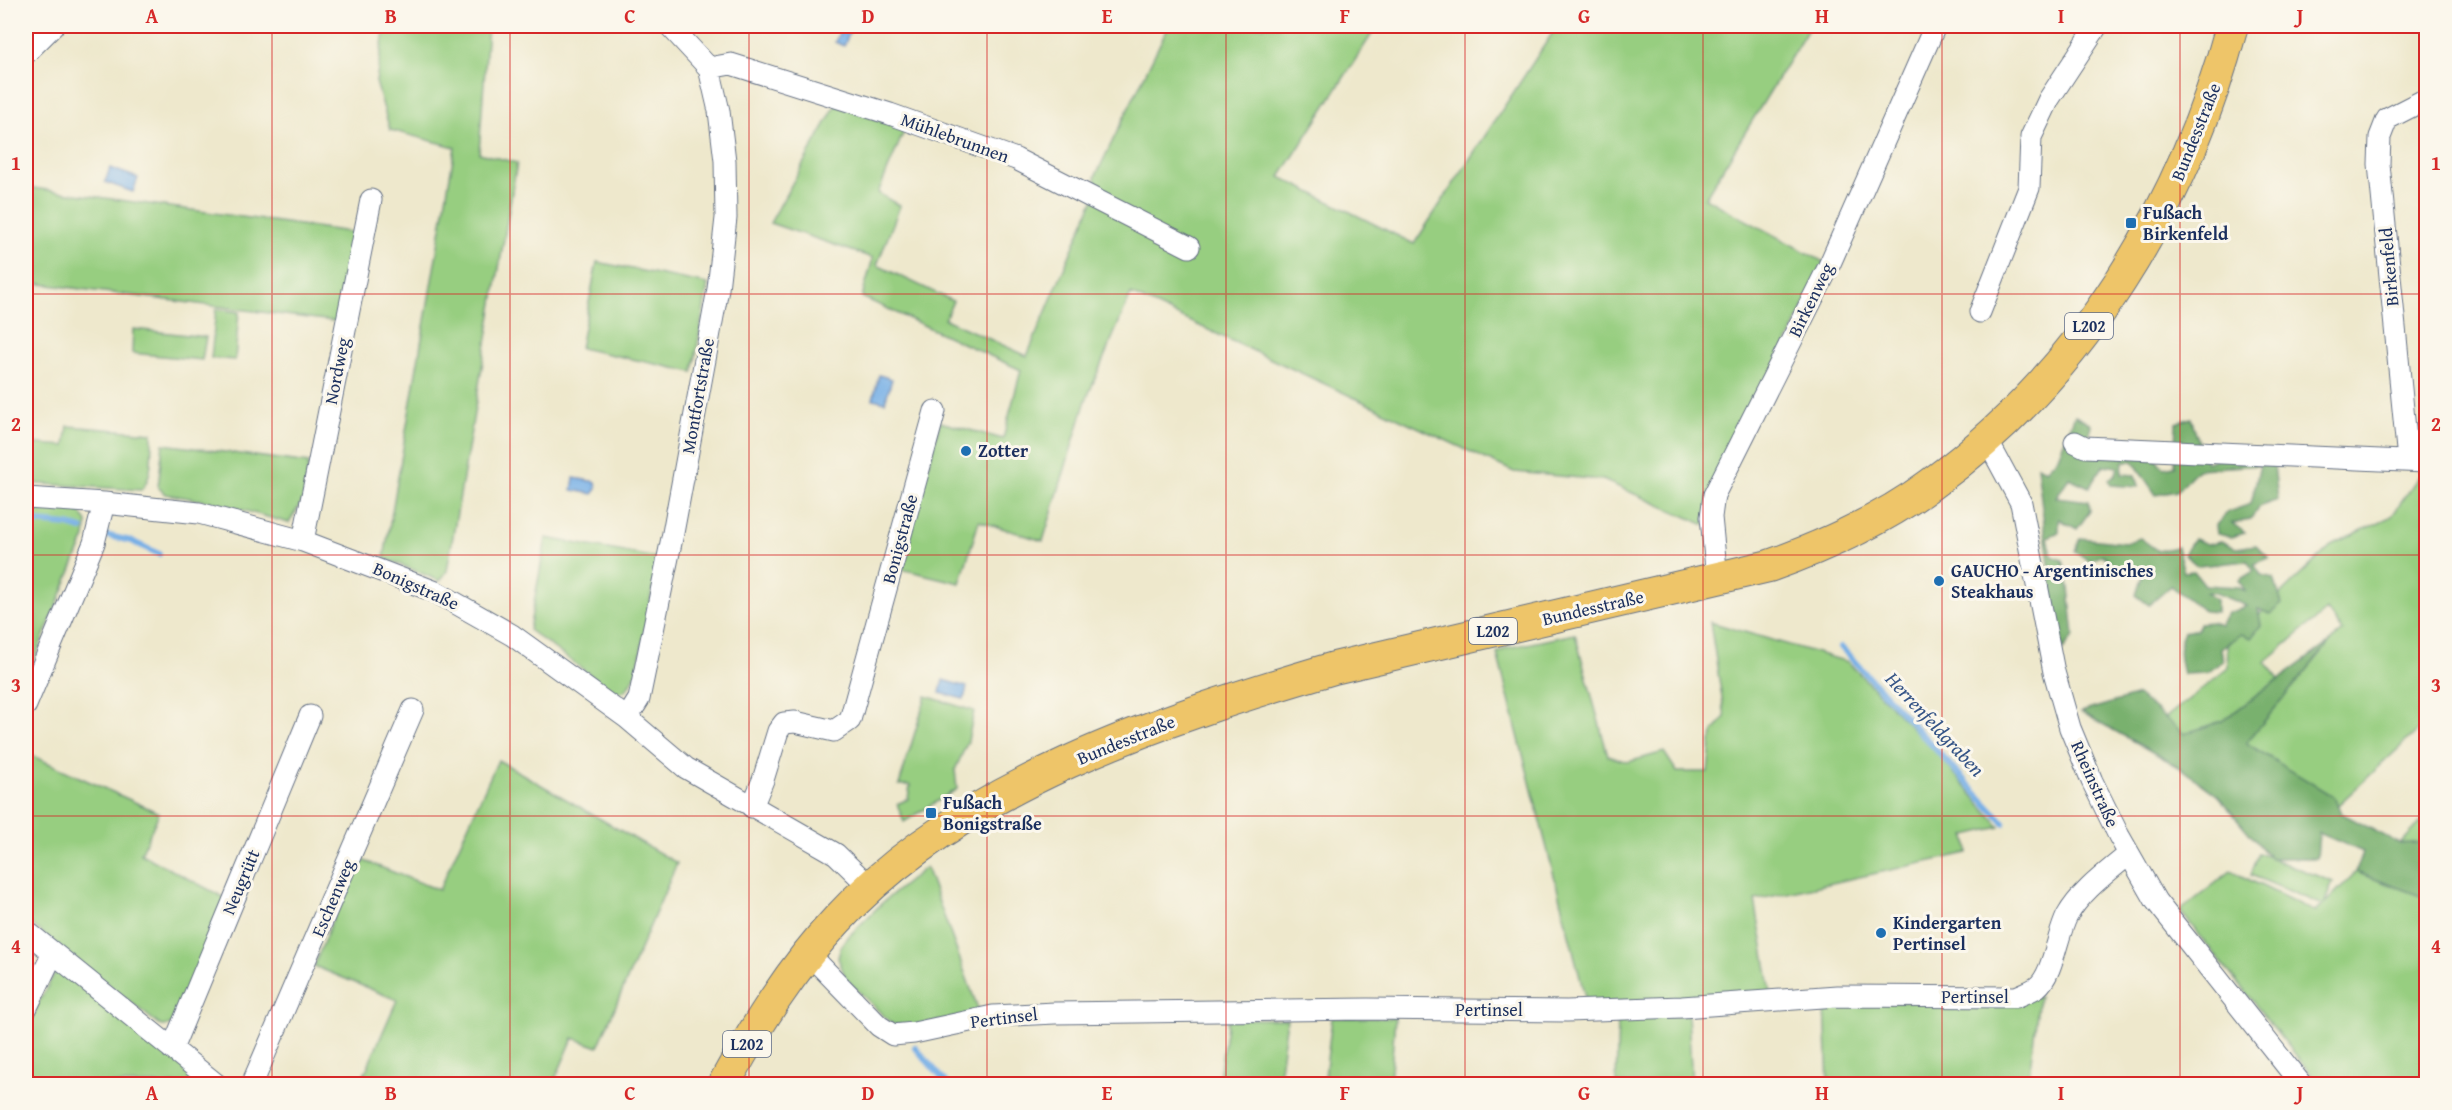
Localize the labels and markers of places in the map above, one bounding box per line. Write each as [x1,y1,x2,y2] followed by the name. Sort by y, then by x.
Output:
[2143,199,2229,247] place label: Fußach Birkenfeld
[2124,216,2138,230] marker: Fußach Birkenfeld
[978,437,1029,464] place label: Zotter
[959,444,973,458] marker: Zotter
[1951,557,2154,605] place label: GAUCHO - Argentinisches Steakhaus
[1932,574,1946,588] marker: GAUCHO - Argentinisches Steakhaus
[943,789,1042,837] place label: Fußach Bonigstraße
[924,806,938,820] marker: Fußach Bonigstraße
[1893,909,2002,957] place label: Kindergarten Pertinsel
[1874,926,1888,940] marker: Kindergarten Pertinsel

